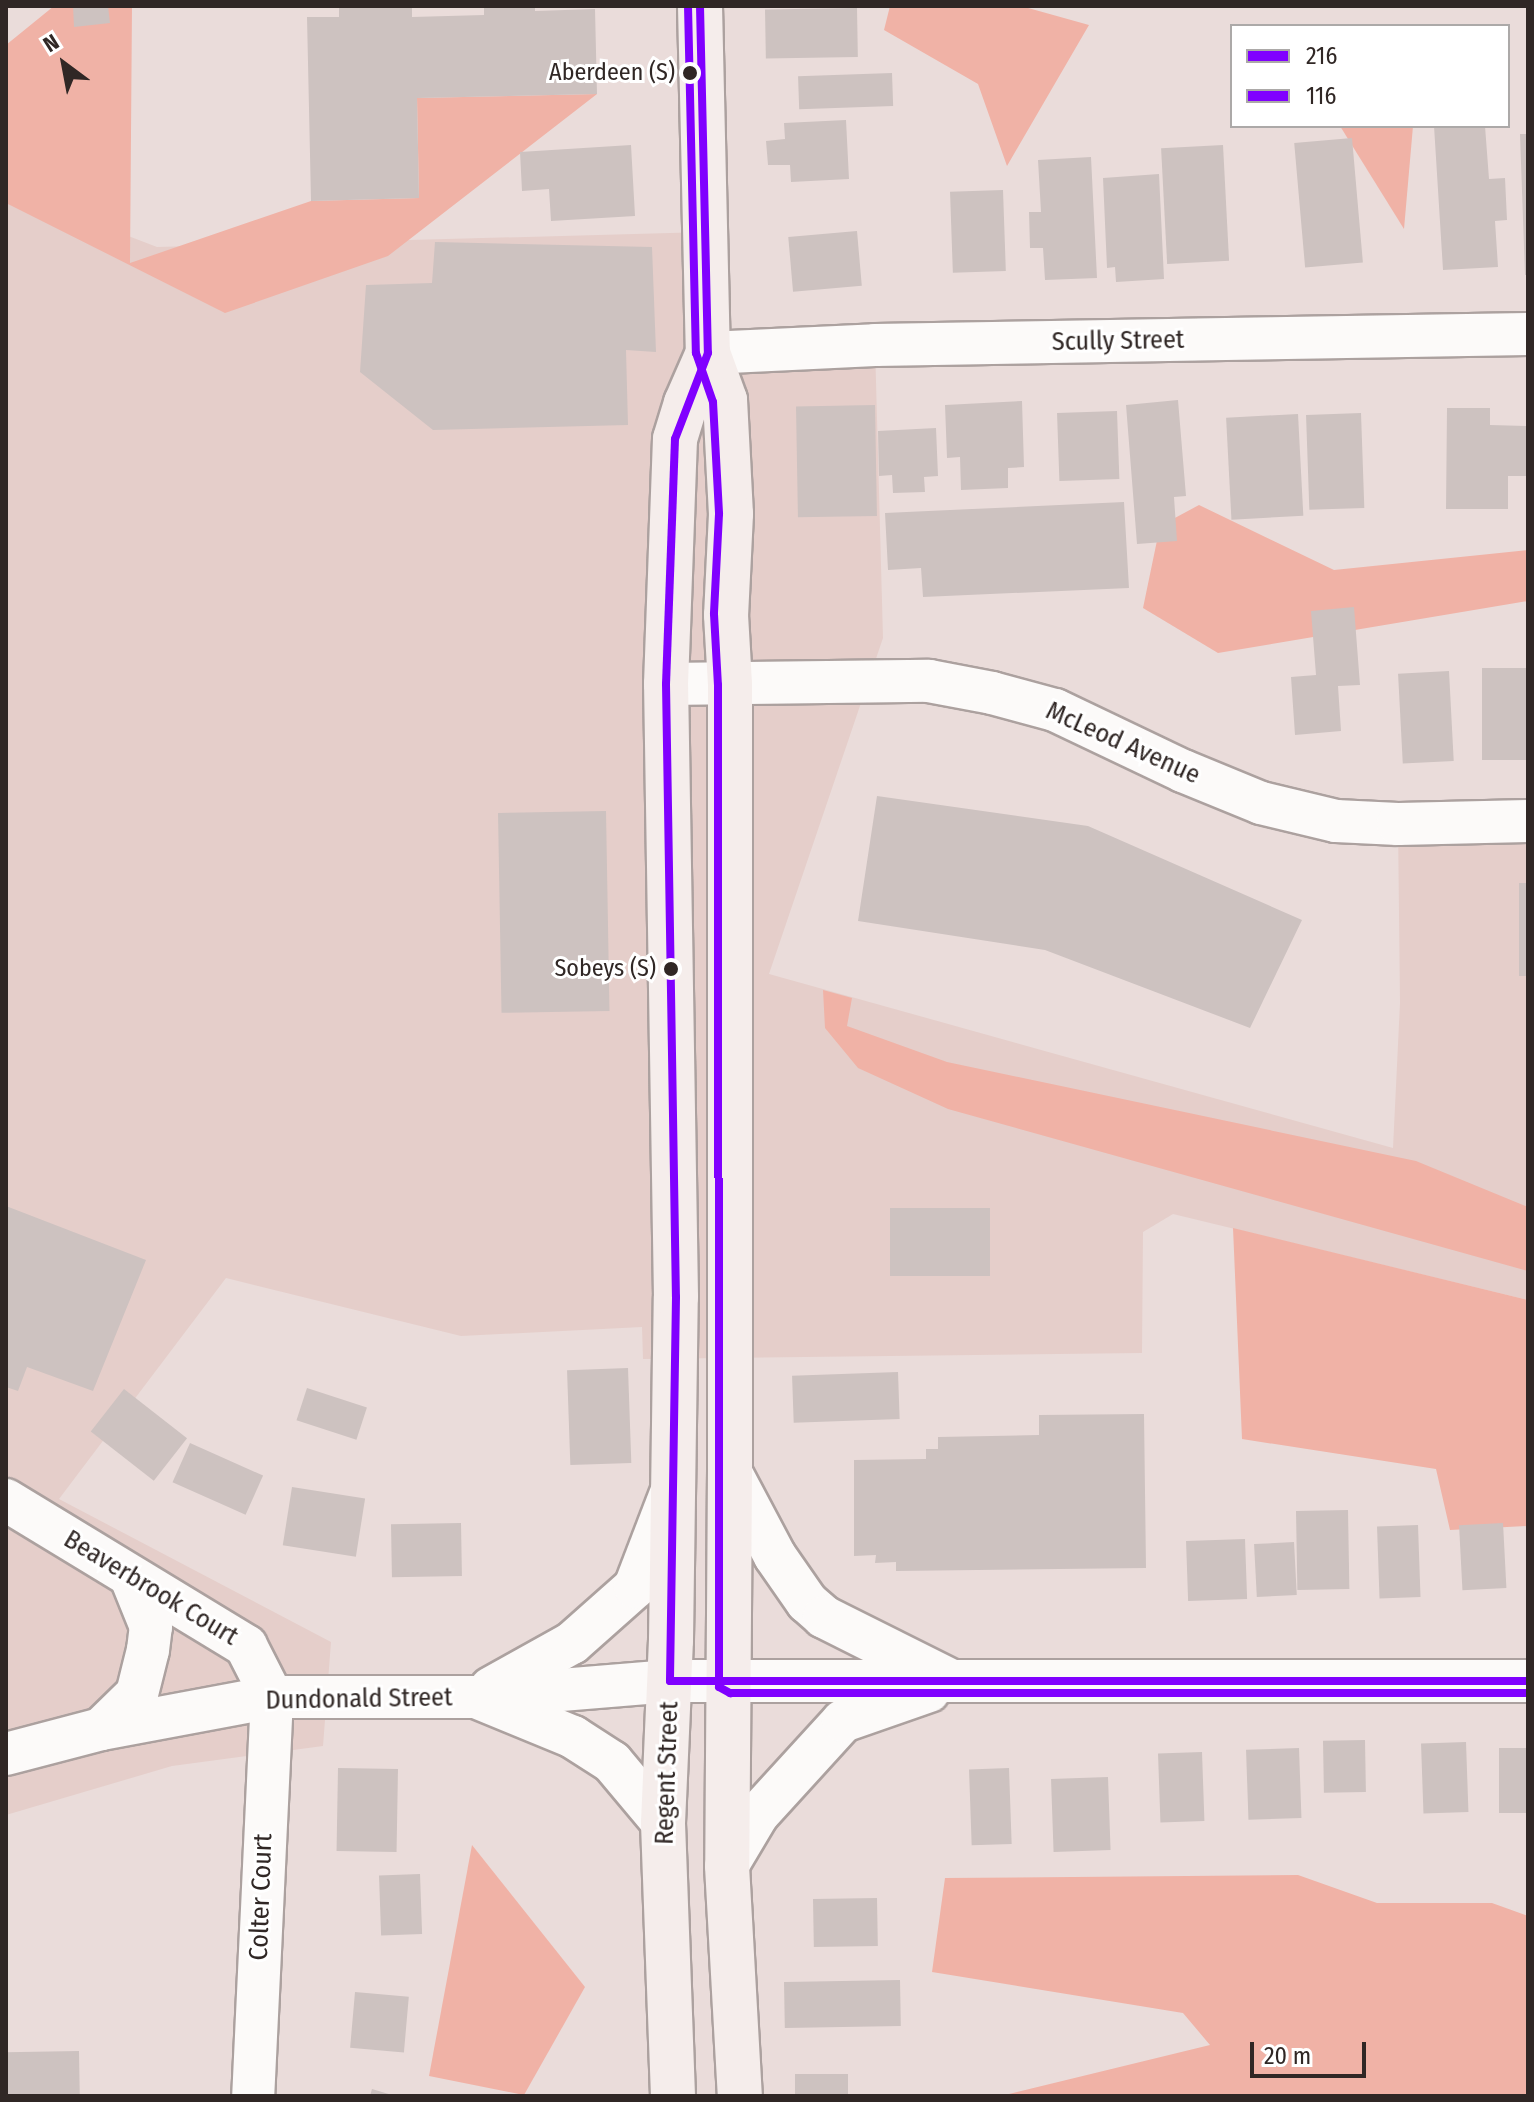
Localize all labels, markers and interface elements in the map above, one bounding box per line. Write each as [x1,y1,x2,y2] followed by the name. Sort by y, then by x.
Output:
[24,24,104,104] north arrow
[1230,24,1510,128] legend
[38,28,64,58] text: N
[1306,42,1337,70] text: 216
[549,59,675,87] place label: Aberdeen (S)
[682,65,698,81] marker: Aberdeen (S)
[1306,82,1336,110] text: 116
[1051,324,1185,358] street label: Scully Street
[1041,695,1205,791] street label: McLeod Avenue
[554,955,656,983] place label: Sobeys (S)
[663,961,679,977] marker: Sobeys (S)
[58,1524,244,1652] street label: Beaverbrook Court
[265,1682,453,1716] street label: Dundonald Street
[649,1701,685,1845] street label: Regent Street
[243,1833,279,1961] street label: Colter Court
[1254,2026,1370,2076] scale bar
[1264,2042,1311,2070] text: 20 m

